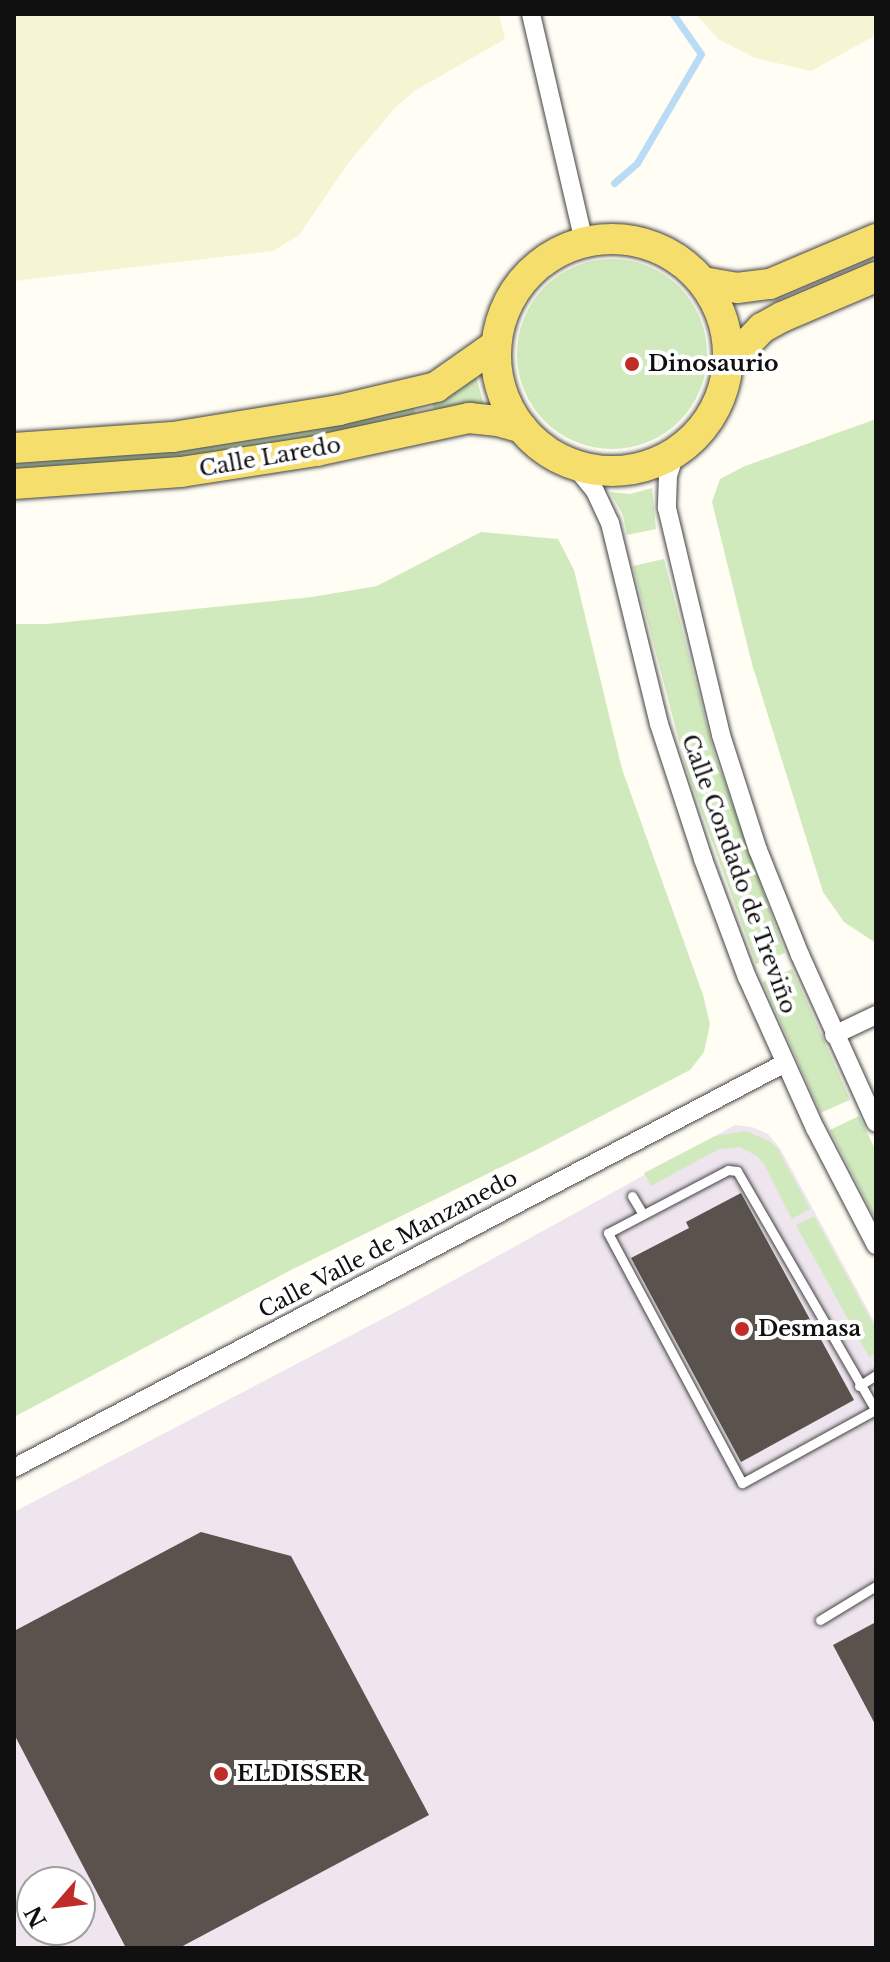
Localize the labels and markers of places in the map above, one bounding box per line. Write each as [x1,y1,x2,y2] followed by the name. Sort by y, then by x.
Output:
[648,351,779,377] place label: Dinosaurio
[623,355,641,373] marker: Dinosaurio
[758,1316,861,1342] place label: Desmasa
[733,1320,751,1338] marker: Desmasa
[237,1761,364,1787] place label: ELDISSER
[212,1765,230,1783] marker: ELDISSER

